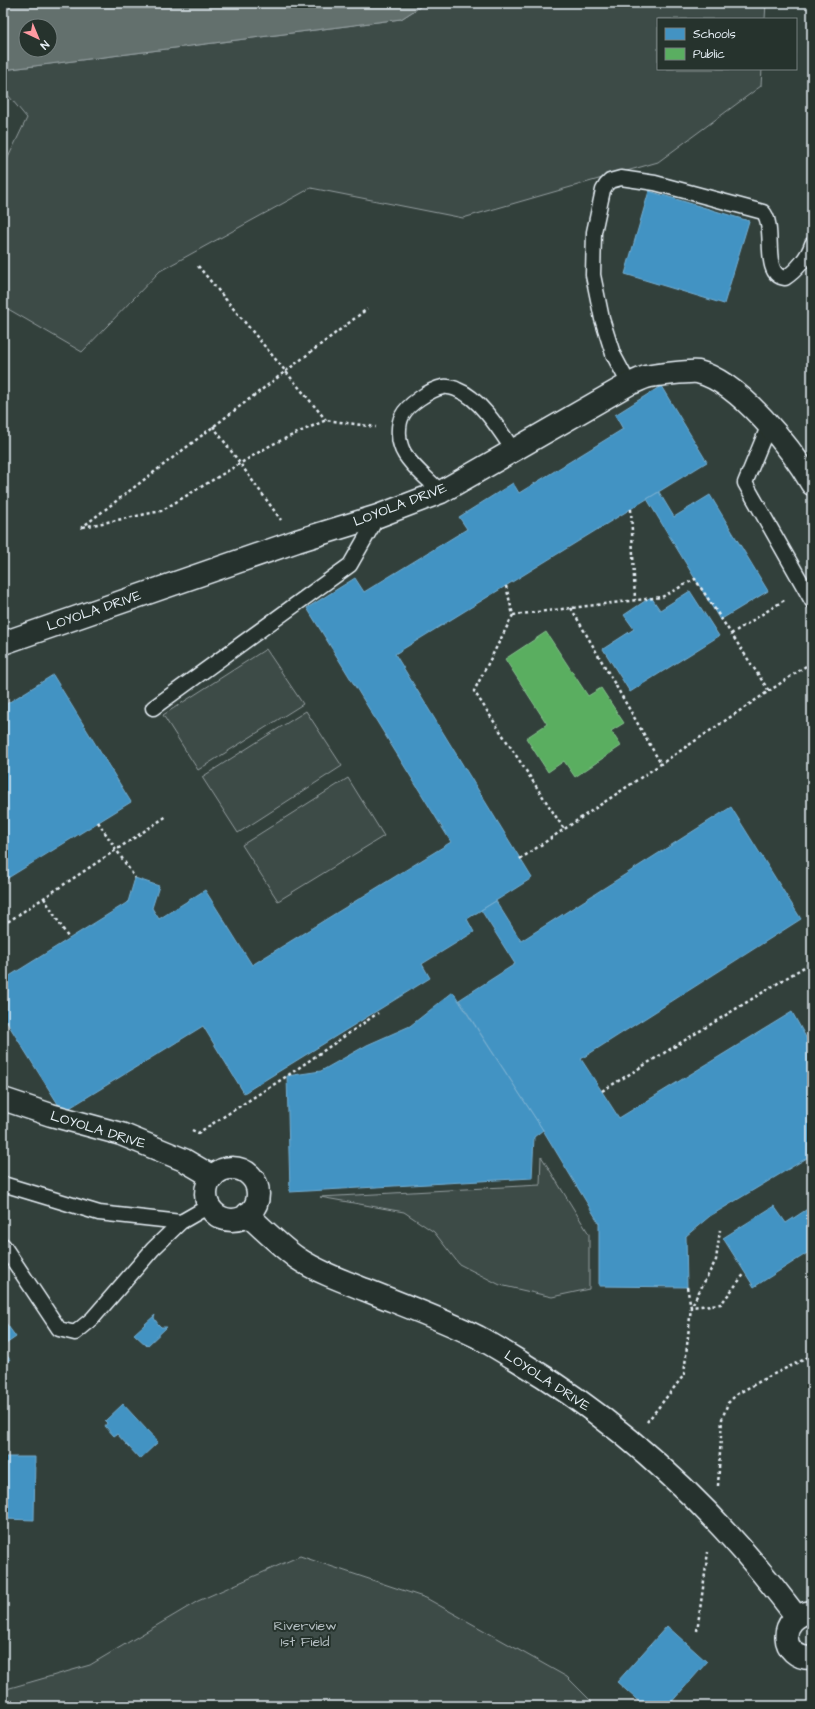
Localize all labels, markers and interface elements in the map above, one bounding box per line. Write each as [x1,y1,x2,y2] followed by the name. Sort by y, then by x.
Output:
[18,18,58,58] north arrow
[657,18,797,70] legend
[693,26,736,43] text: Schools
[37,37,52,53] text: N
[693,46,725,63] text: Public
[350,478,450,532] street label: LOYOLA DRIVE
[44,585,144,636] street label: LOYOLA DRIVE
[48,1106,149,1154] street label: LOYOLA DRIVE
[500,1346,594,1417] street label: LOYOLA DRIVE
[274,1616,336,1652] park label: Riverview 1st Field

